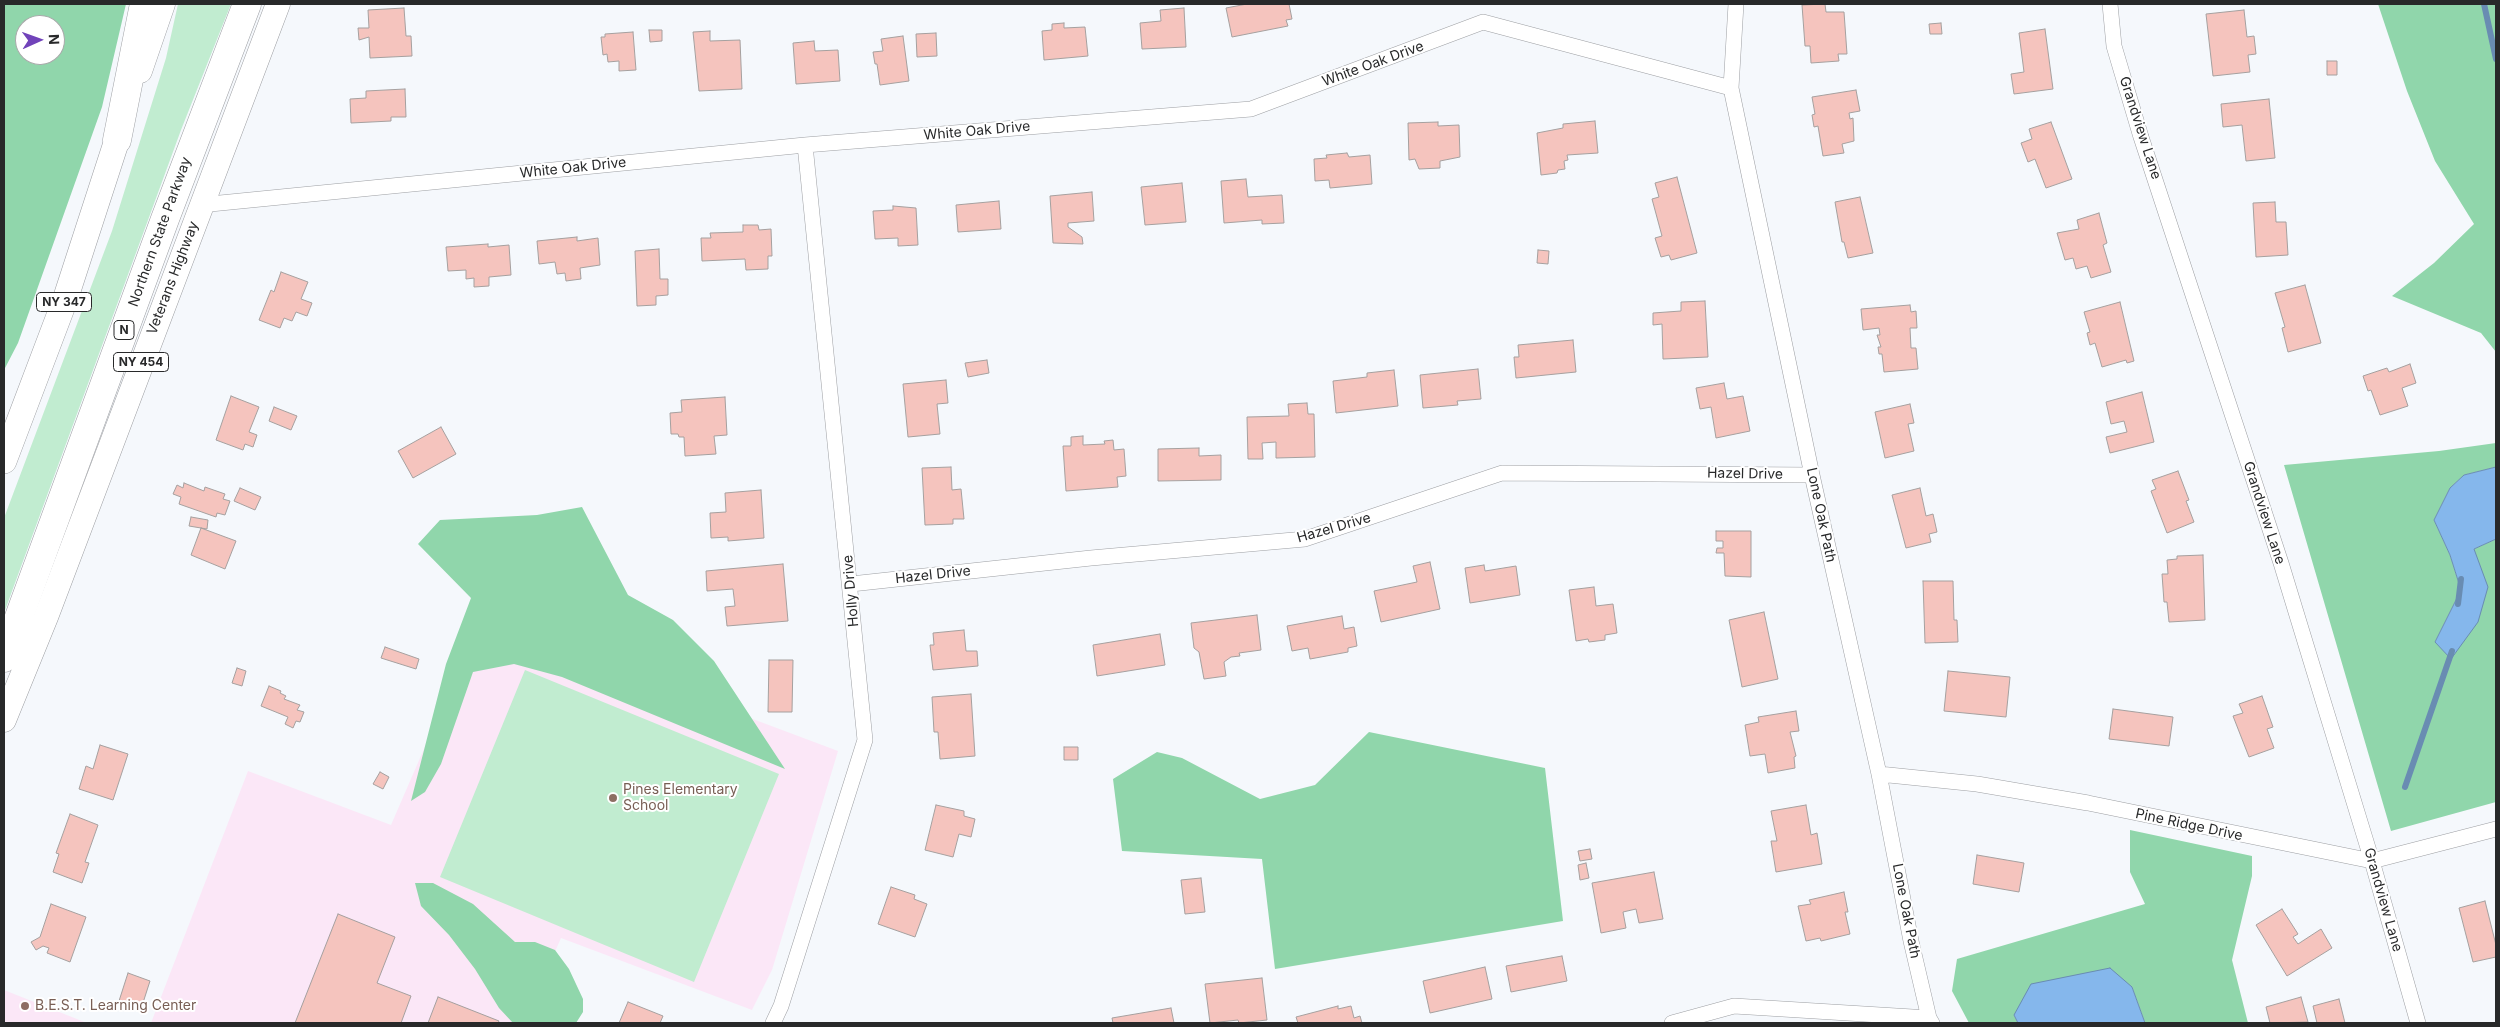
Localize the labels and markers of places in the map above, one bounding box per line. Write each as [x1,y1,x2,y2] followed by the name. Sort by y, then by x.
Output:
[623,782,738,814] place label: Pines Elementary School
[607,792,619,804] marker: Pines Elementary School
[35,998,196,1014] place label: B.E.S.T. Learning Center
[19,1000,31,1012] marker: B.E.S.T. Learning Center

